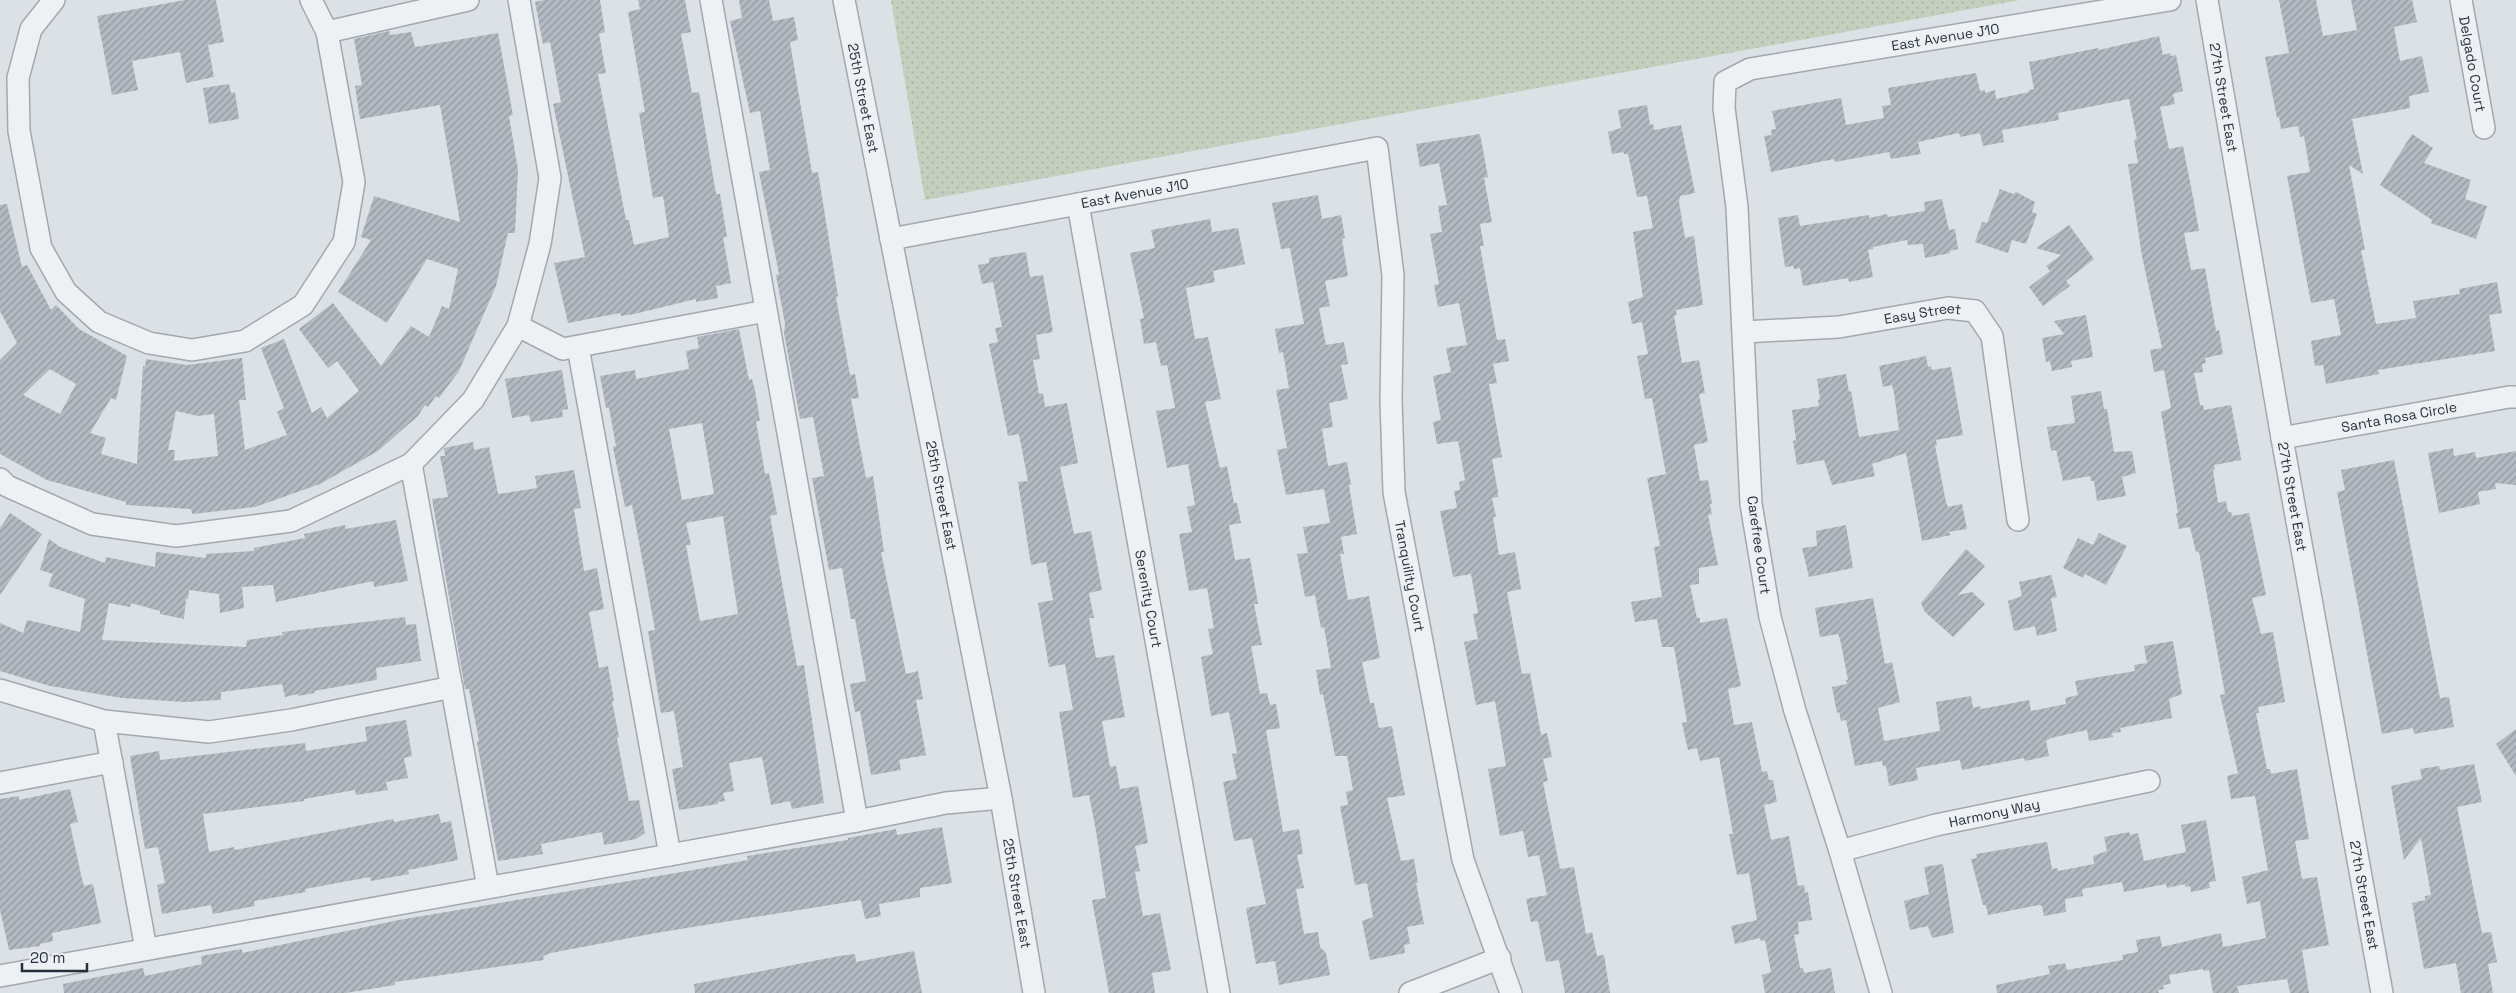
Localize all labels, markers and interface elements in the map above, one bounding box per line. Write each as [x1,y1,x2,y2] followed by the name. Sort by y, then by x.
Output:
[2455,15,2490,113] street label: Delgado Court
[1890,19,2001,55] street label: East Avenue J10
[2205,41,2242,154] street label: 27th Street East
[844,42,883,155] street label: 25th Street East
[1079,174,1190,212] street label: East Avenue J10
[1882,299,1962,328] street label: Easy Street
[2340,398,2458,436] street label: Santa Rosa Circle
[922,439,961,552] street label: 25th Street East
[2274,441,2311,553] street label: 27th Street East
[1743,495,1775,595] street label: Carefree Court
[1390,519,1429,633] street label: Tranquility Court
[1131,549,1166,649] street label: Serenity Court
[1947,795,2041,831] street label: Harmony Way
[999,837,1035,950] street label: 25th Street East
[2346,839,2383,951] street label: 27th Street East
[22,940,88,972] scale bar
[30,948,65,967] text: 20 m

